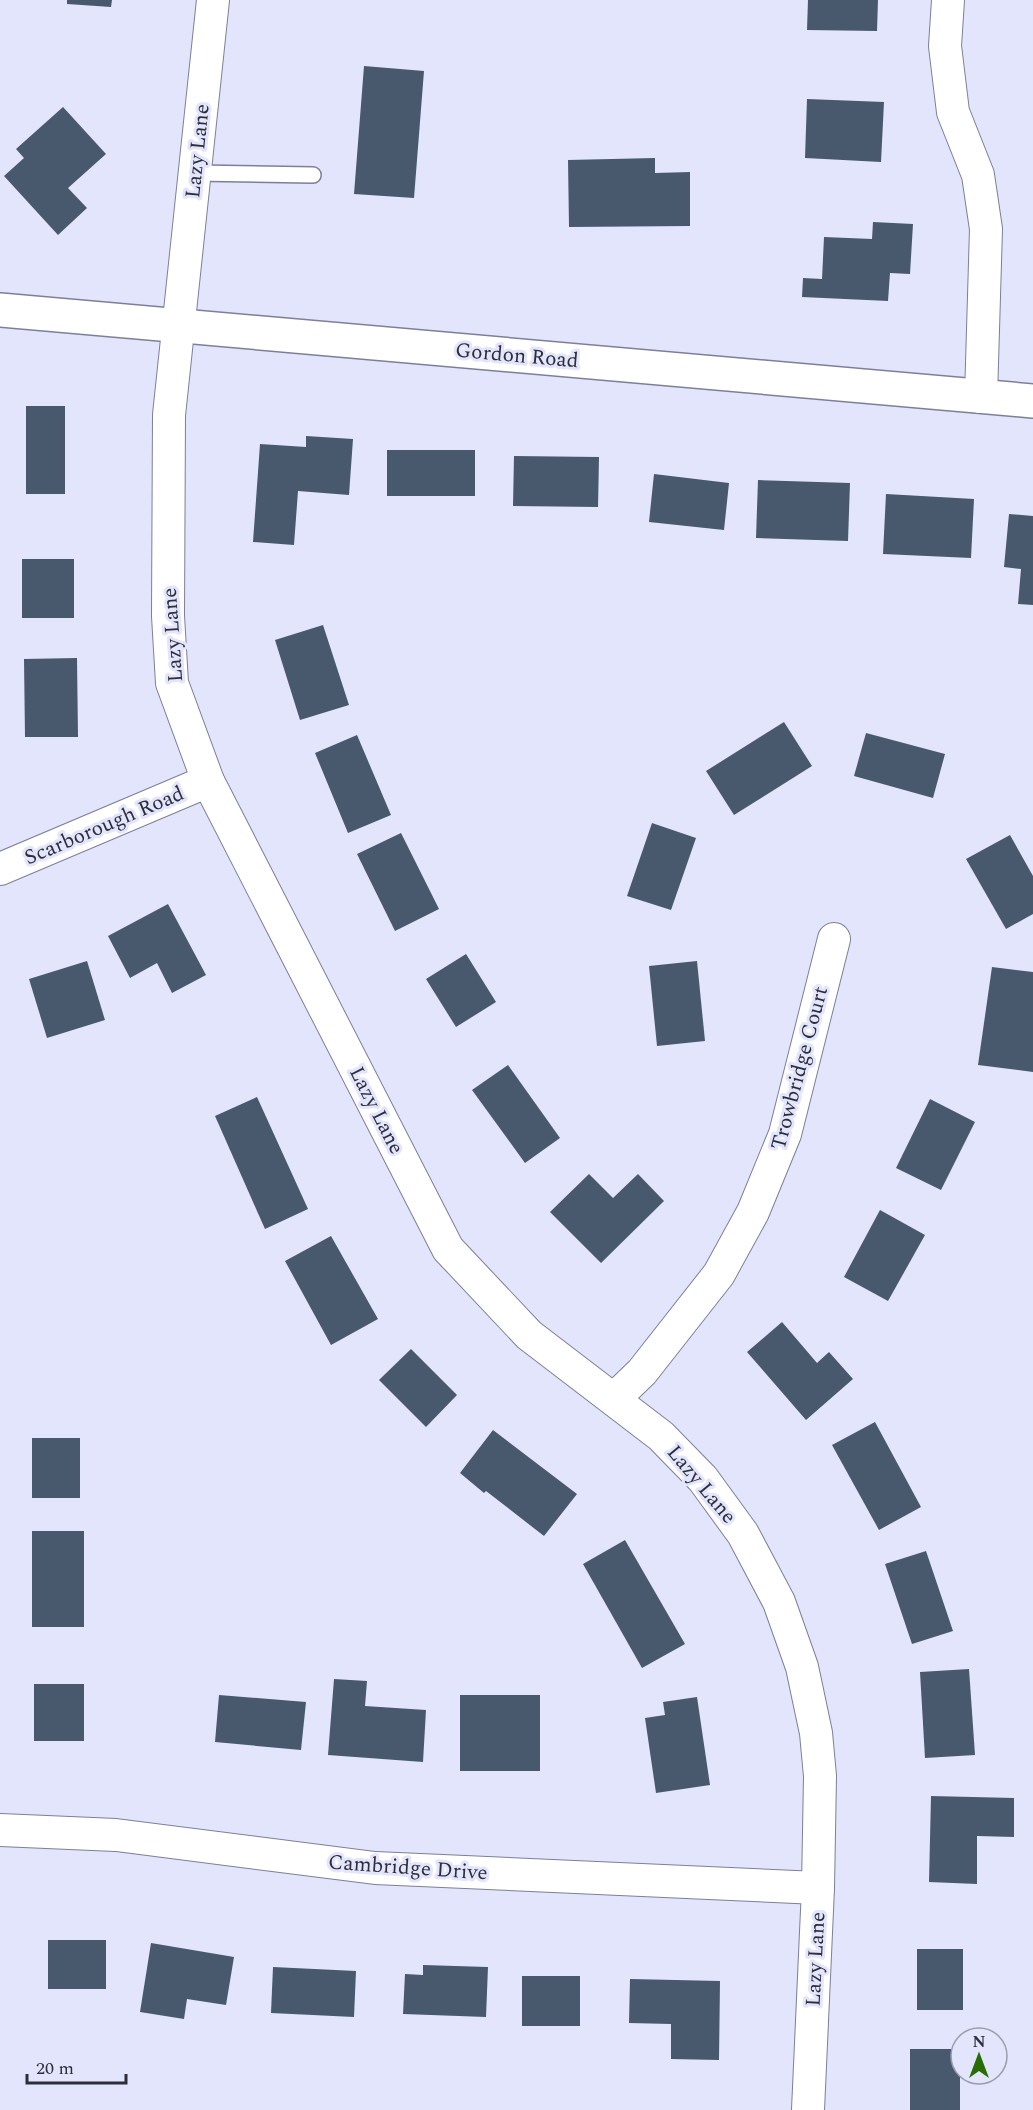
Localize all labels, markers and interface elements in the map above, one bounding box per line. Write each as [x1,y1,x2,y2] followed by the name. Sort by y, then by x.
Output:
[177,102,219,200] street label: Lazy Lane
[454,335,580,377] street label: Gordon Road
[154,587,192,683] street label: Lazy Lane
[19,778,189,874] street label: Scarborough Road
[763,983,837,1154] street label: Trowbridge Court
[340,1061,412,1160] street label: Lazy Lane
[659,1438,744,1531] street label: Lazy Lane
[327,1846,489,1890] street label: Cambridge Drive
[798,1911,834,2007] street label: Lazy Lane
[949,2026,1009,2086] north arrow
[972,2030,986,2054] text: N
[27,2047,126,2085] scale bar
[36,2055,74,2082] text: 20 m

